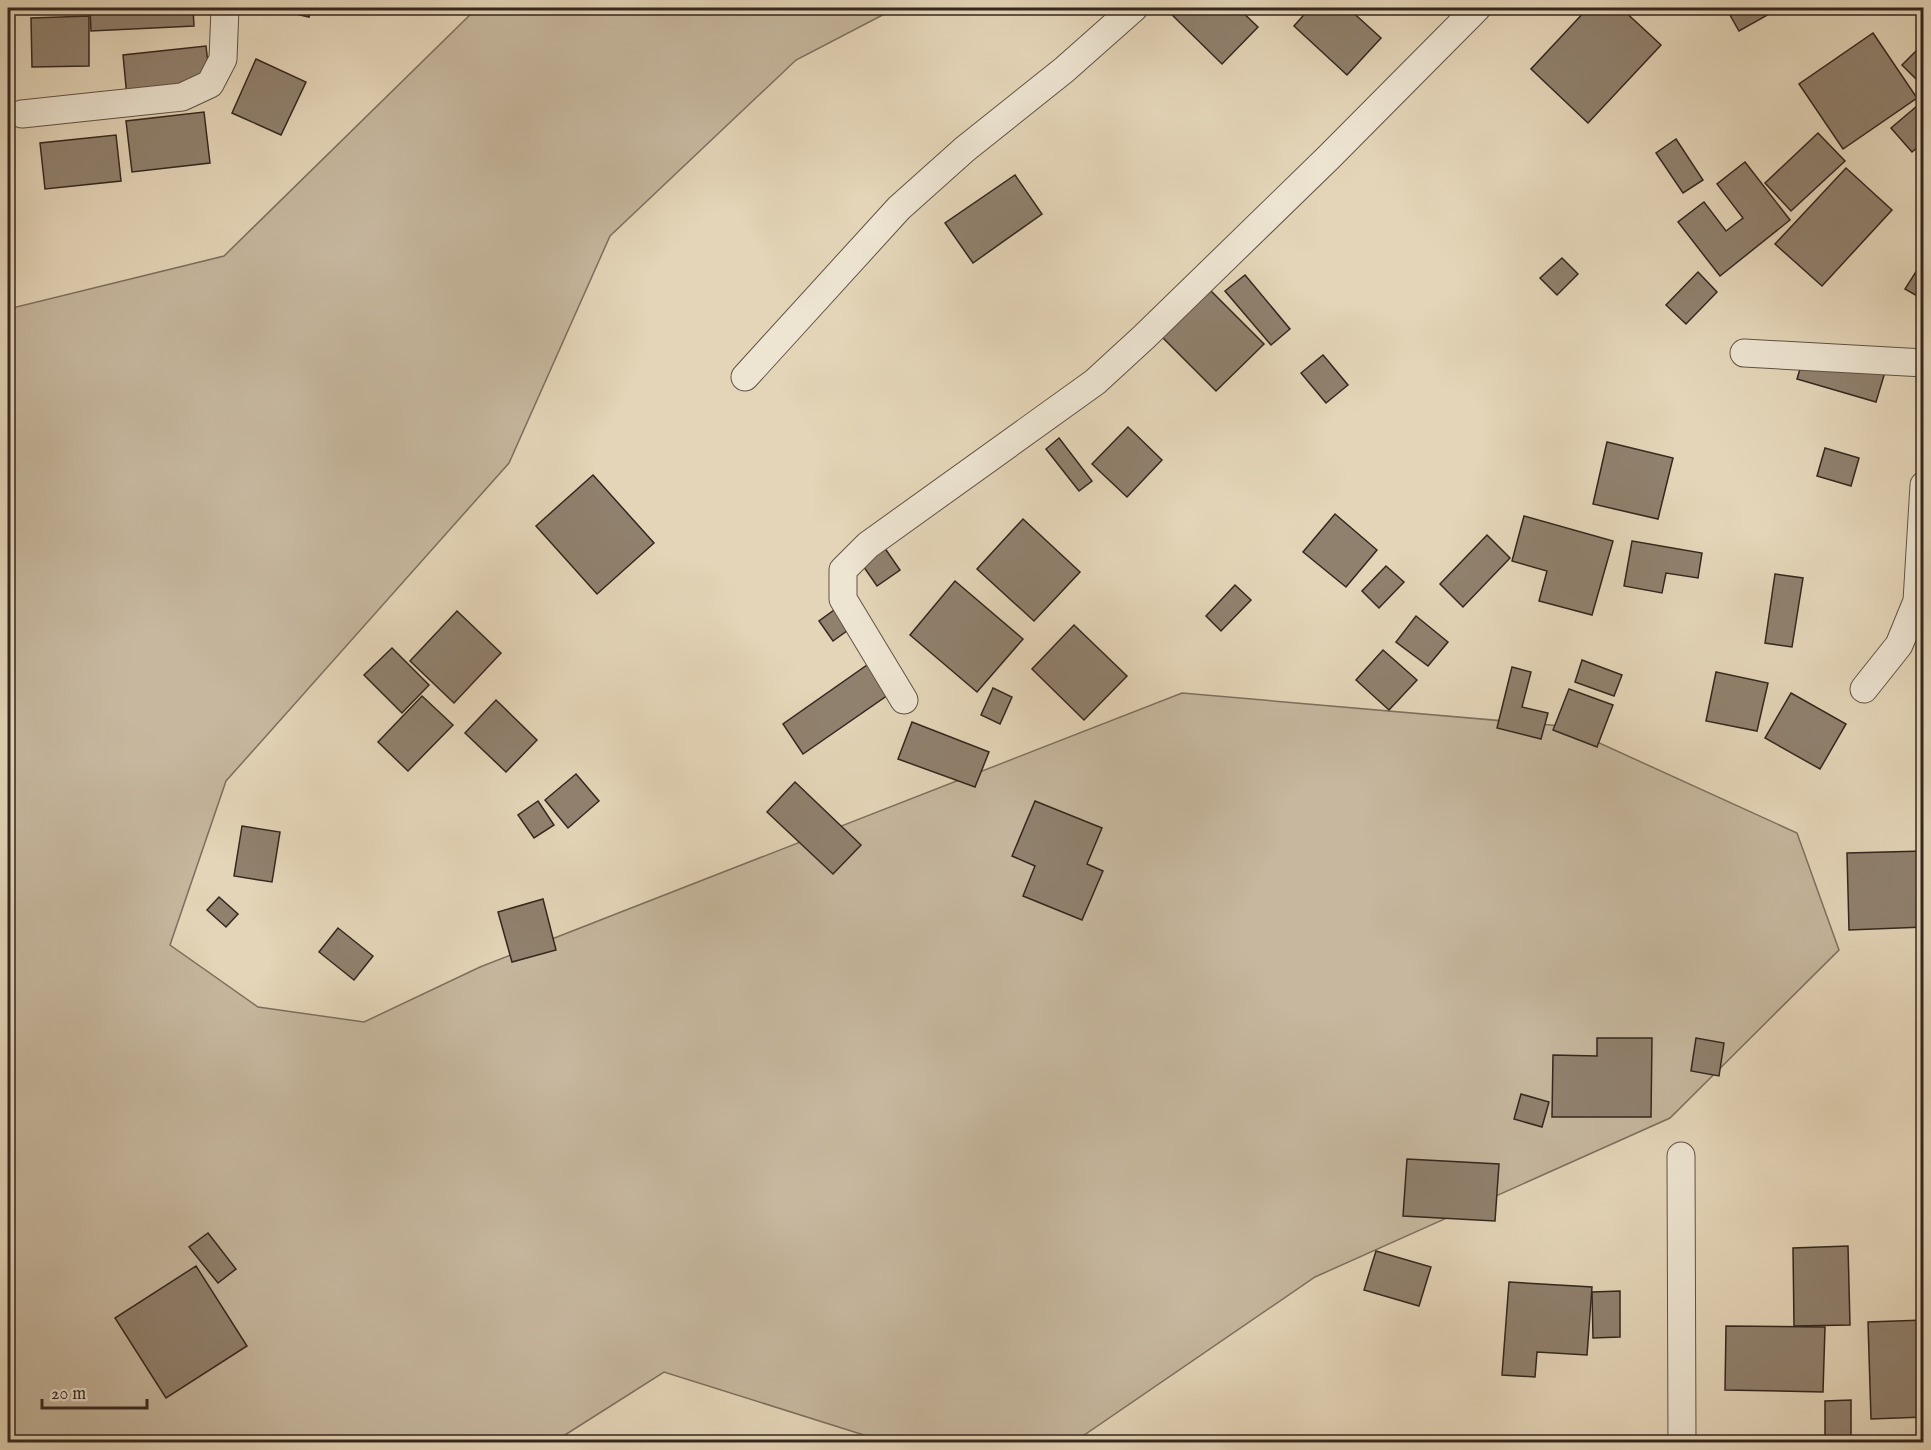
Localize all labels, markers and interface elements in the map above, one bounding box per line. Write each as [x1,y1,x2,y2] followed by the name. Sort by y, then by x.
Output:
[42,1372,147,1410] scale bar
[51,1383,86,1406] text: 20 m

